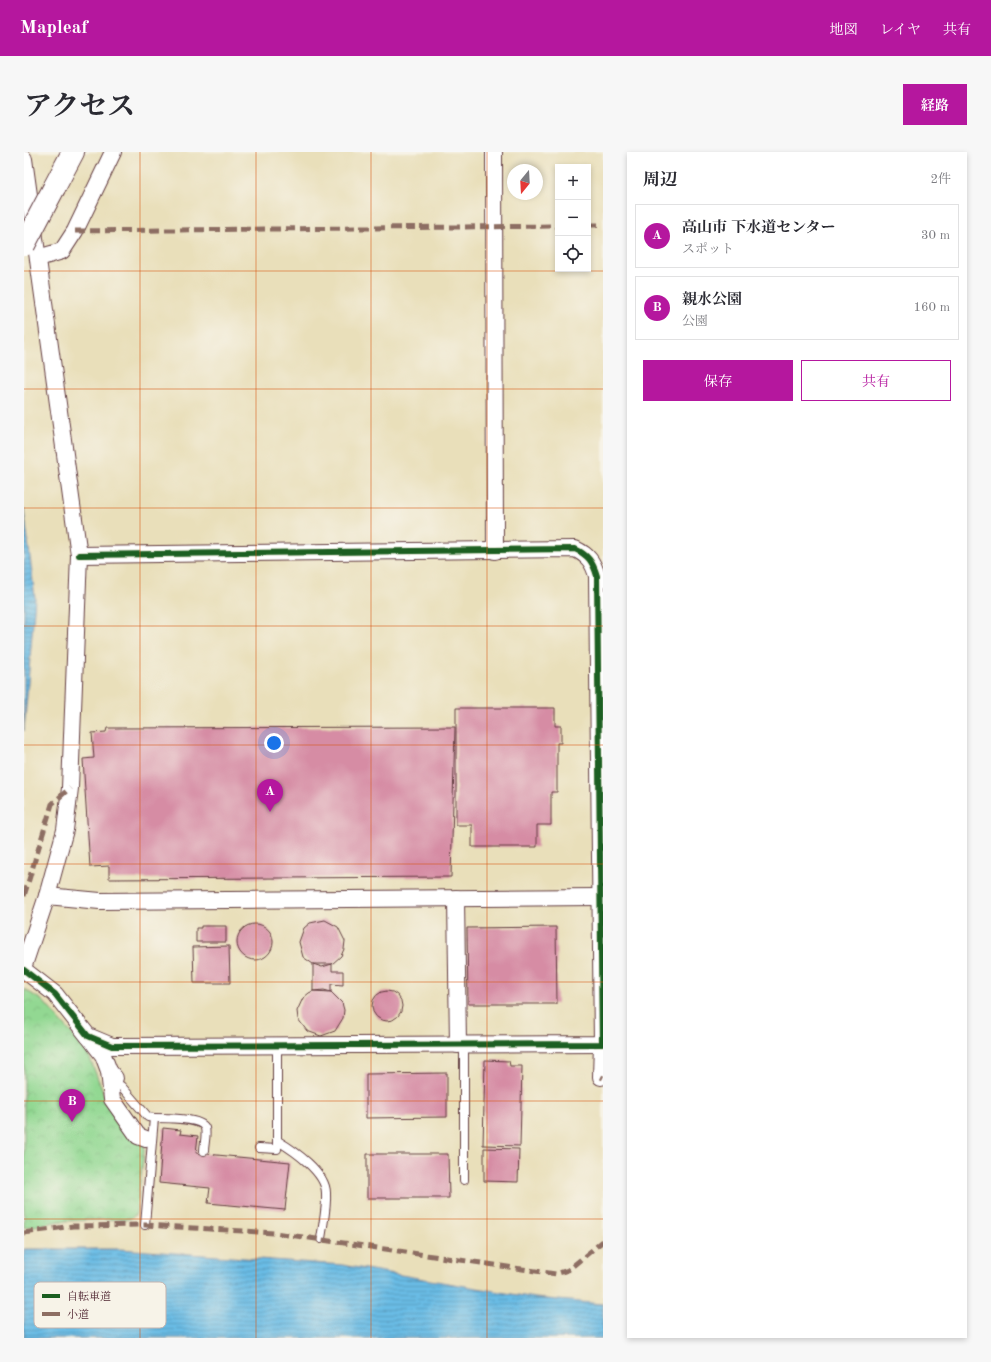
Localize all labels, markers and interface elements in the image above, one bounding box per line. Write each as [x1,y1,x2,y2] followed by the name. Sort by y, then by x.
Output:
[20,19,88,38] text: Mapleaf
[830,23,858,37] text: 地図
[880,23,921,37] text: レイヤ
[943,23,971,37] text: 共有
[903,84,967,125] button: 経路
[24,94,135,122] text: アクセス
[507,164,543,200] north arrow
[555,164,591,272] map controls
[555,164,591,200] button: +
[643,172,677,189] text: 周辺
[930,173,951,186] text: 2件
[555,200,591,236] button: −
[682,221,836,236] text: 高山市 下水道センター
[652,229,662,242] text: A
[921,229,950,242] text: 30 m
[555,236,591,272] button: locate
[682,243,734,256] text: スポット
[682,293,742,308] text: 親水公園
[652,301,662,314] text: B
[913,301,950,314] text: 160 m
[682,315,708,328] text: 公園
[643,360,793,401] button: 保存
[801,360,951,401] button: 共有
[264,733,284,753] your location
[257,779,283,812] pin: A
[59,1089,85,1122] pin: B
[34,1282,166,1328] legend
[67,1290,111,1303] text: 自転車道
[67,1308,89,1321] text: 小道

